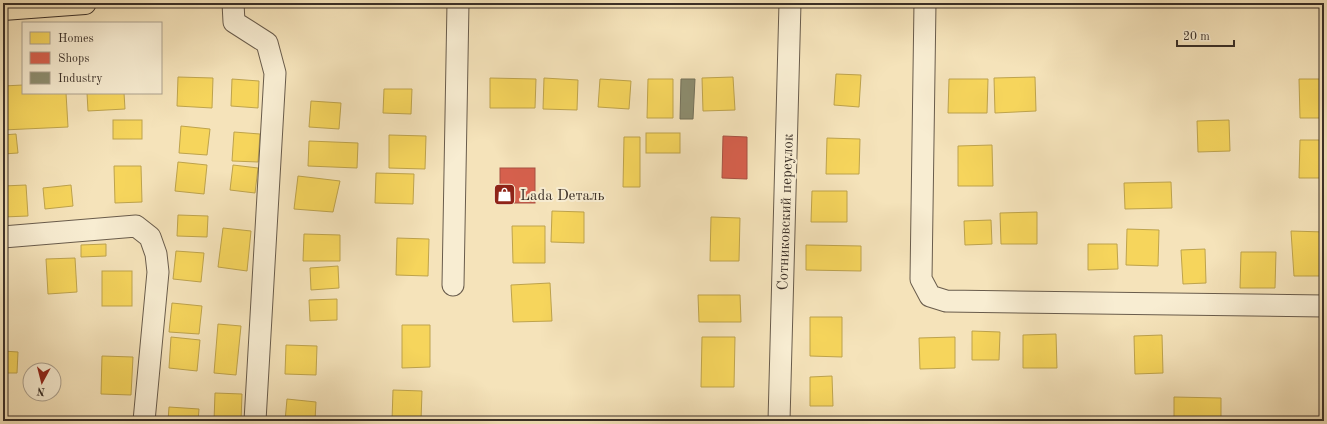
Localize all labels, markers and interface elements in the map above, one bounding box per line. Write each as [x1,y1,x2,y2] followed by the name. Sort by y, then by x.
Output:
[22,22,162,94] legend
[1177,22,1234,48] scale bar
[1183,31,1210,43] text: 20 m
[58,33,94,45] text: Homes
[58,53,89,65] text: Shops
[58,73,103,85] text: Industry
[776,133,797,291] street label: Сотниковский переулок
[492,182,518,208] shop icon: Lada Dеталь
[520,189,605,204] place label: Lada Dеталь
[22,362,62,402] north arrow
[36,384,46,396] text: N

